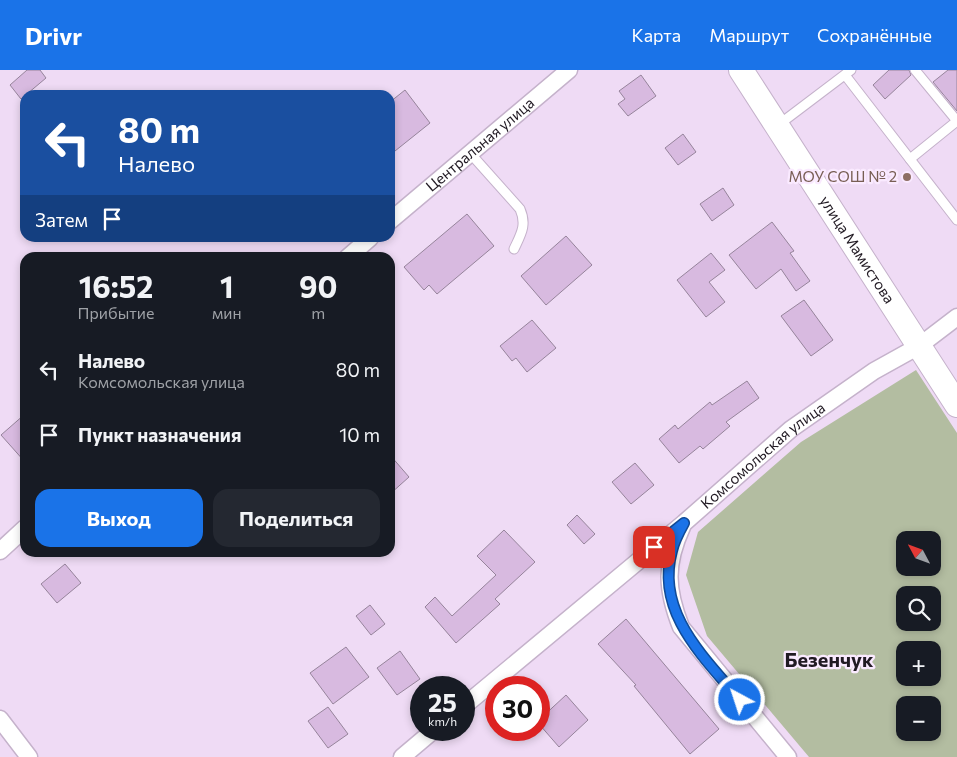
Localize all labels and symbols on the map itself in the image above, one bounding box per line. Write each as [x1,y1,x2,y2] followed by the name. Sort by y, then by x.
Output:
[422,93,537,195] street label: Центральная улица
[788,167,897,185] place label: МОУ СОШ № 2
[901,171,913,183] marker: МОУ СОШ № 2
[817,192,899,306] street label: улица Мамистова
[697,398,828,512] street label: Комсомольская улица
[633,526,675,568] pin
[896,531,941,576] north arrow
[785,647,874,671] district label: Безенчук
[713,673,765,725] position arrow
[485,676,550,741] speed limit sign: 30

